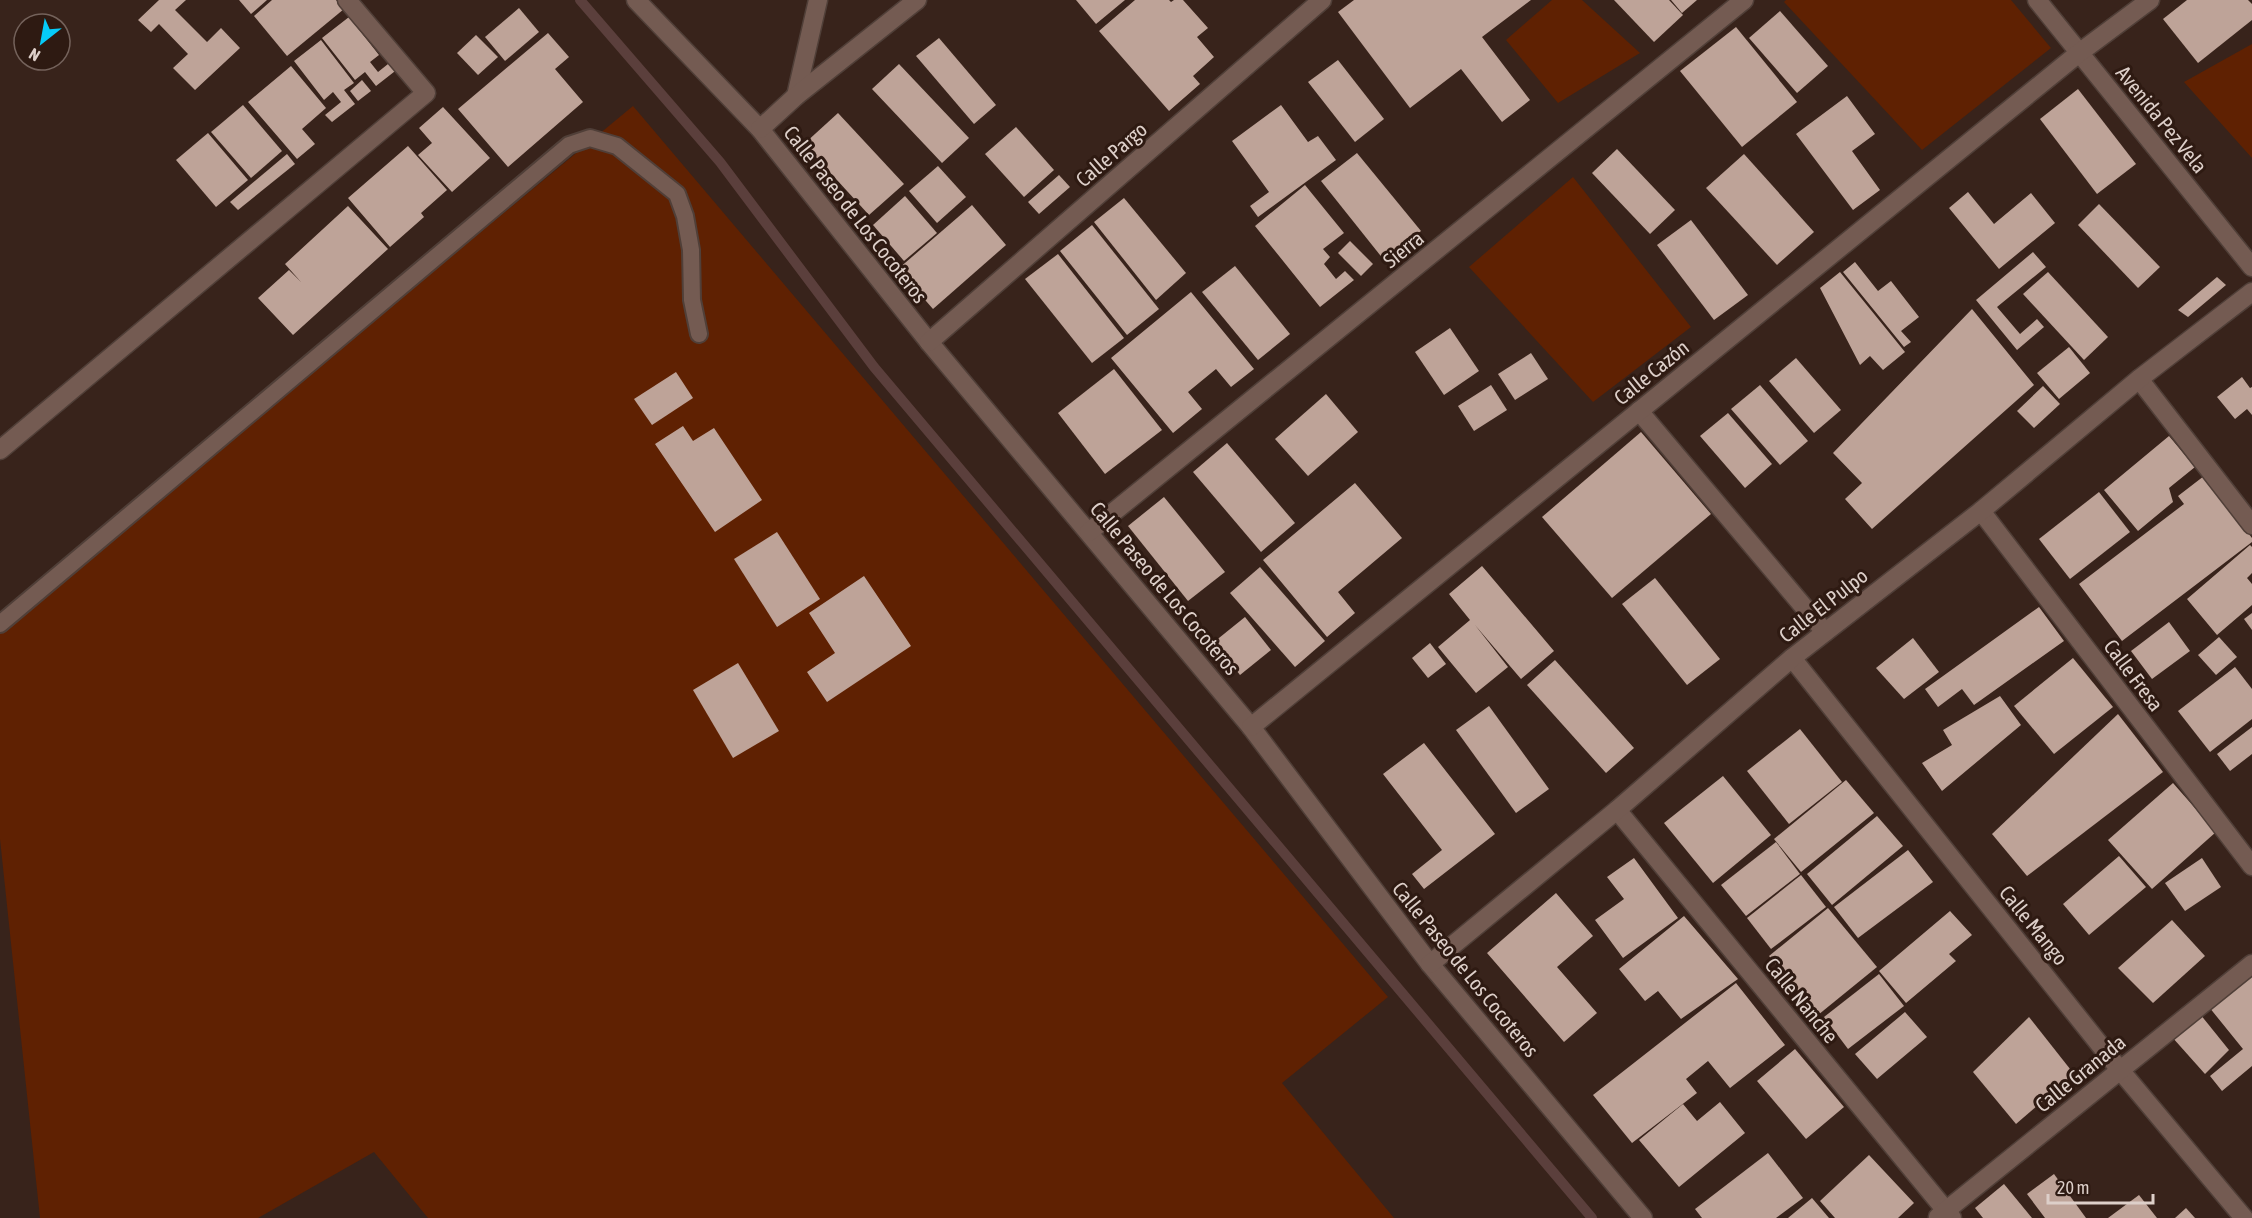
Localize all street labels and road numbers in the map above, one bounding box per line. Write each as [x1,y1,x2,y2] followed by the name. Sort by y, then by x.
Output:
[2112,61,2212,177] street label: Avenida Pez Vela
[1071,117,1151,191] street label: Calle Pargo
[779,121,933,307] street label: Calle Paseo de Los Cocoteros
[1378,226,1428,272] street label: Sierra
[1609,335,1693,409] street label: Calle Cazón
[1086,497,1244,679] street label: Calle Paseo de Los Cocoteros
[1774,563,1872,647] street label: Calle El Pulpo
[2099,634,2169,716] street label: Calle Fresa
[1388,877,1544,1061] street label: Calle Paseo de Los Cocoteros
[1995,881,2073,969] street label: Calle Mango
[1760,953,1844,1047] street label: Calle Nanche
[2030,1029,2130,1117] street label: Calle Granada

